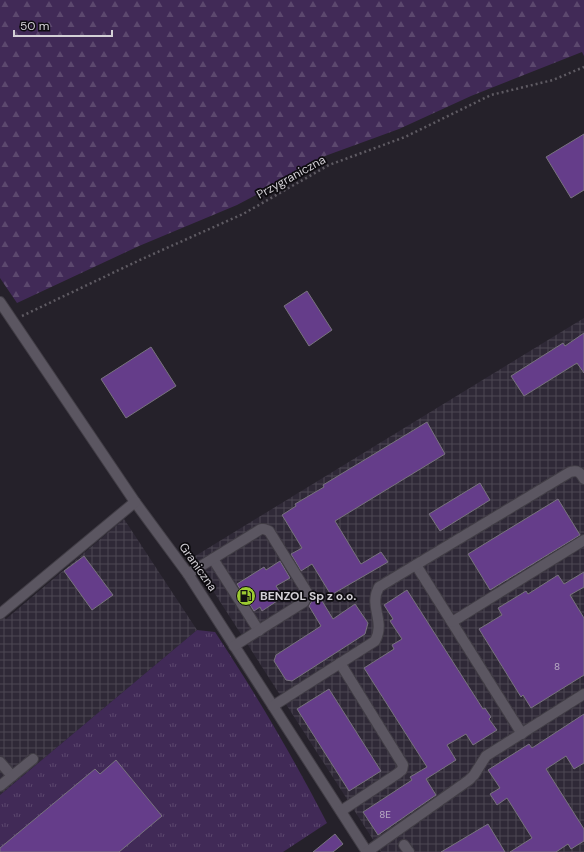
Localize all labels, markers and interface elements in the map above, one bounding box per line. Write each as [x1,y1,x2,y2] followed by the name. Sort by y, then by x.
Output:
[14,12,112,38] scale bar
[20,18,49,34] text: 50 m
[254,151,328,203] street label: Przygraniczna
[175,540,221,594] street label: Graniczna
[235,585,257,607] fuel station icon: BENZOL Sp z o.o.
[260,588,356,604] place label: BENZOL Sp z o.o.
[554,660,560,673] house number: 8
[379,808,391,821] house number: 8E

